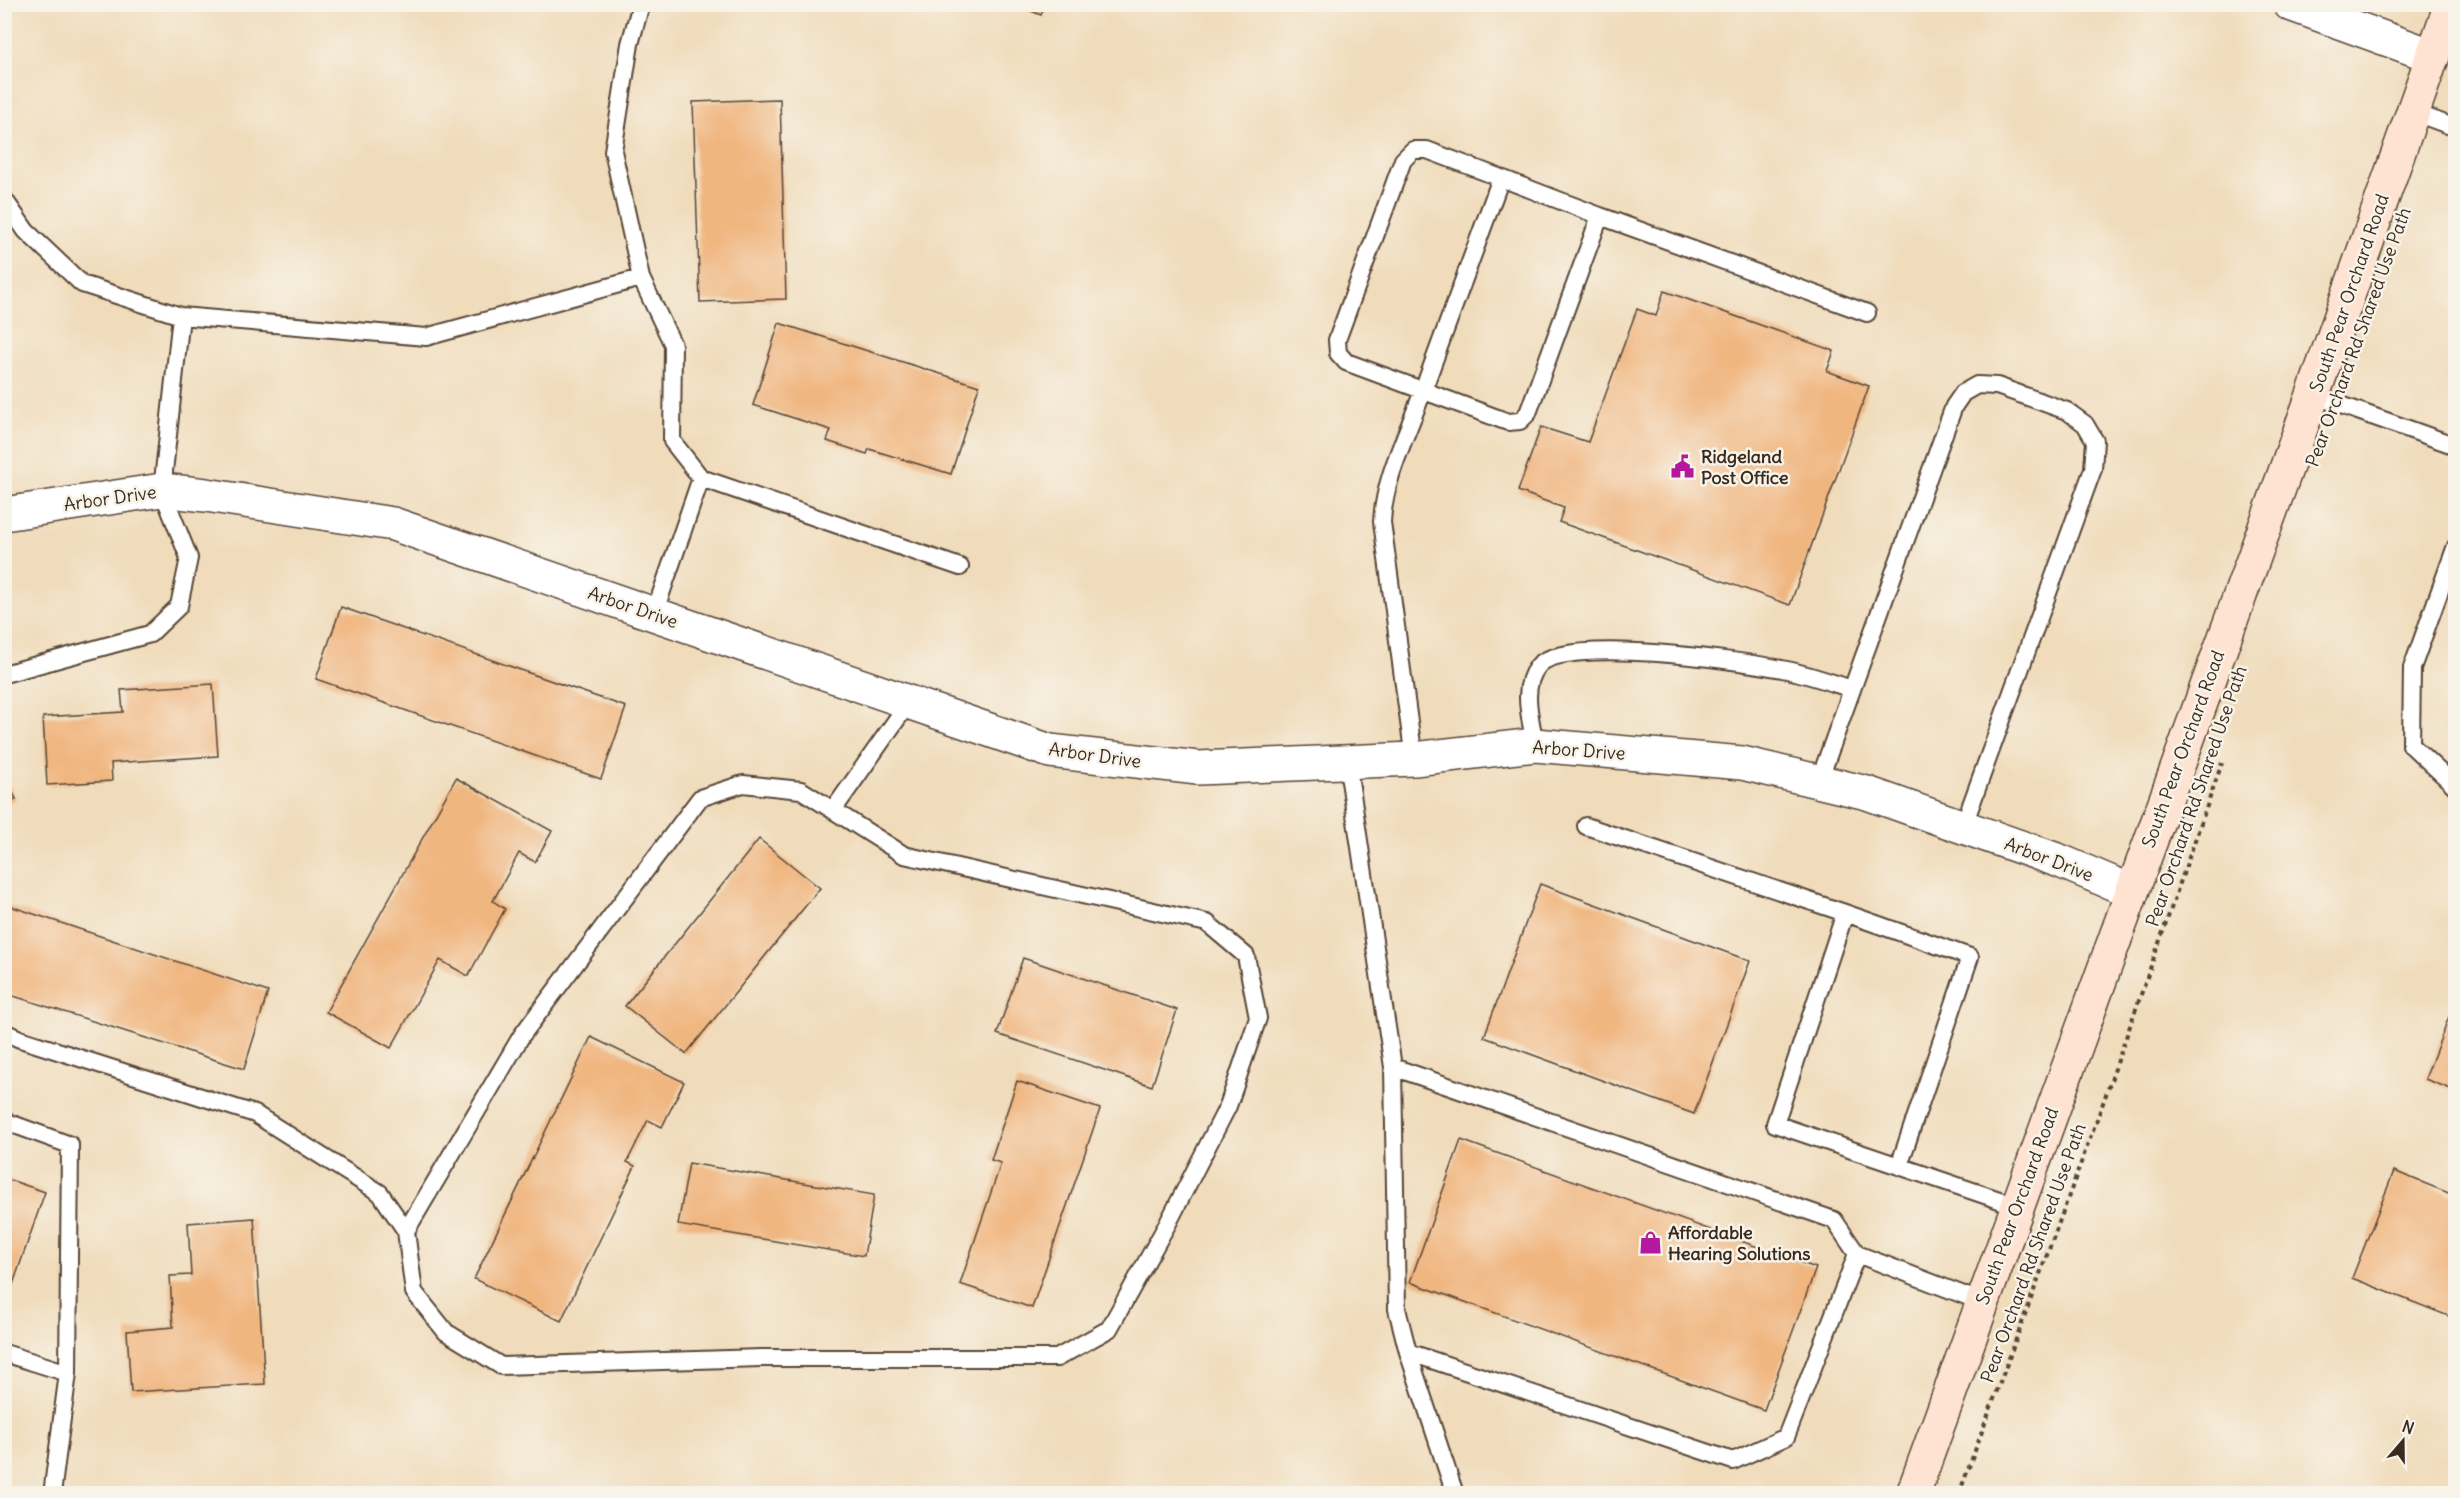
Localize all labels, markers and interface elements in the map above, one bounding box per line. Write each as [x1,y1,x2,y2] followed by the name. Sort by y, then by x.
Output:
[2304,190,2394,395] street label: South Pear Orchard Road
[2300,204,2416,470] street label: Pear Orchard Rd Shared Use Path
[1701,445,1789,489] place label: Ridgeland Post Office
[1670,453,1696,479] public building icon: Ridgeland Post Office
[62,480,158,516] street label: Arbor Drive
[585,581,681,633] street label: Arbor Drive
[2137,647,2230,851] street label: South Pear Orchard Road
[2140,663,2252,929] street label: Pear Orchard Rd Shared Use Path
[1532,735,1626,765] street label: Arbor Drive
[1047,737,1143,773] street label: Arbor Drive
[2001,832,2097,886] street label: Arbor Drive
[1971,1104,2064,1308] street label: South Pear Orchard Road
[1975,1120,2091,1386] street label: Pear Orchard Rd Shared Use Path
[1668,1221,1810,1265] place label: Affordable Hearing Solutions
[1637,1229,1663,1255] shop icon: Affordable Hearing Solutions
[2373,1411,2433,1471] north arrow
[2400,1416,2417,1438] text: N

